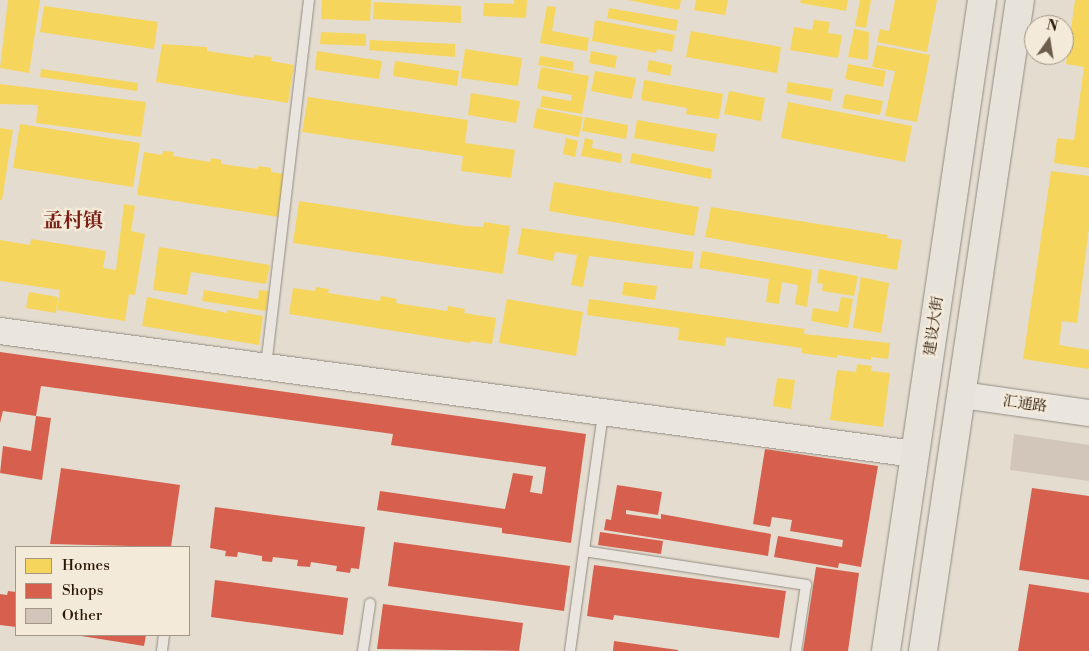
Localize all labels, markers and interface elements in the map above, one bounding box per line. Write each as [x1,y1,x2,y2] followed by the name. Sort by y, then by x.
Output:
[1024,15,1074,65] north arrow
[1045,16,1060,36] text: N
[43,209,103,233] district label: 孟村镇
[921,295,947,357] street label: 建设大街
[1001,392,1049,416] street label: 汇通路
[15,546,190,636] legend
[62,556,110,575] text: Homes
[62,581,103,600] text: Shops
[62,606,102,625] text: Other

